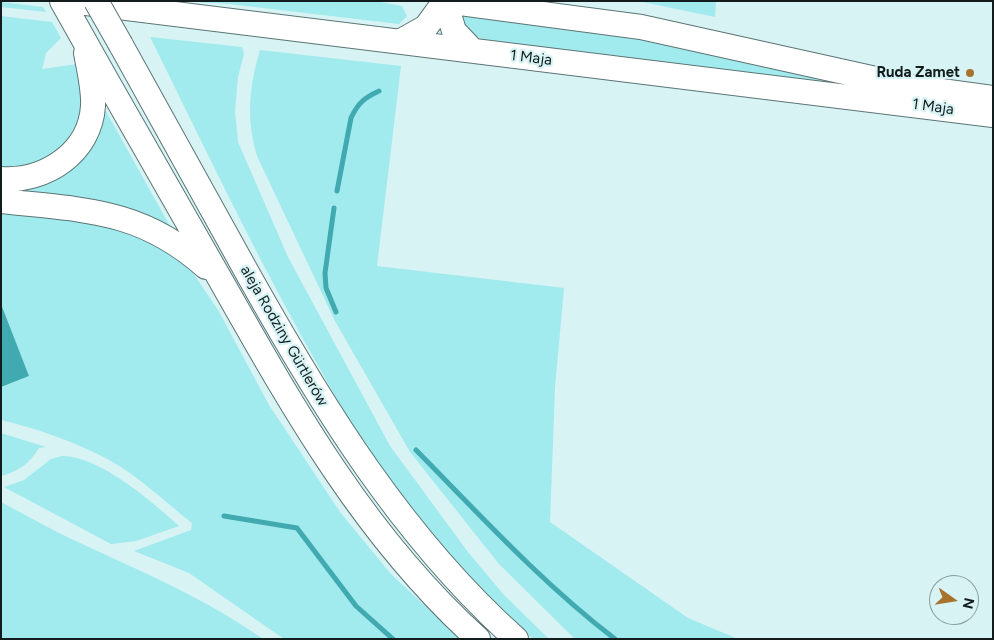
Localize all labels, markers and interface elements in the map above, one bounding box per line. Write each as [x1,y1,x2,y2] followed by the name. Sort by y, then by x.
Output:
[509,47,553,69] street label: 1 Maja
[876,64,960,82] place label: Ruda Zamet
[964,67,976,79] marker: Ruda Zamet
[911,95,955,119] street label: 1 Maja
[236,262,332,410] street label: aleja Rodziny Gürtlerów
[929,575,979,625] north arrow
[959,596,978,610] text: N

